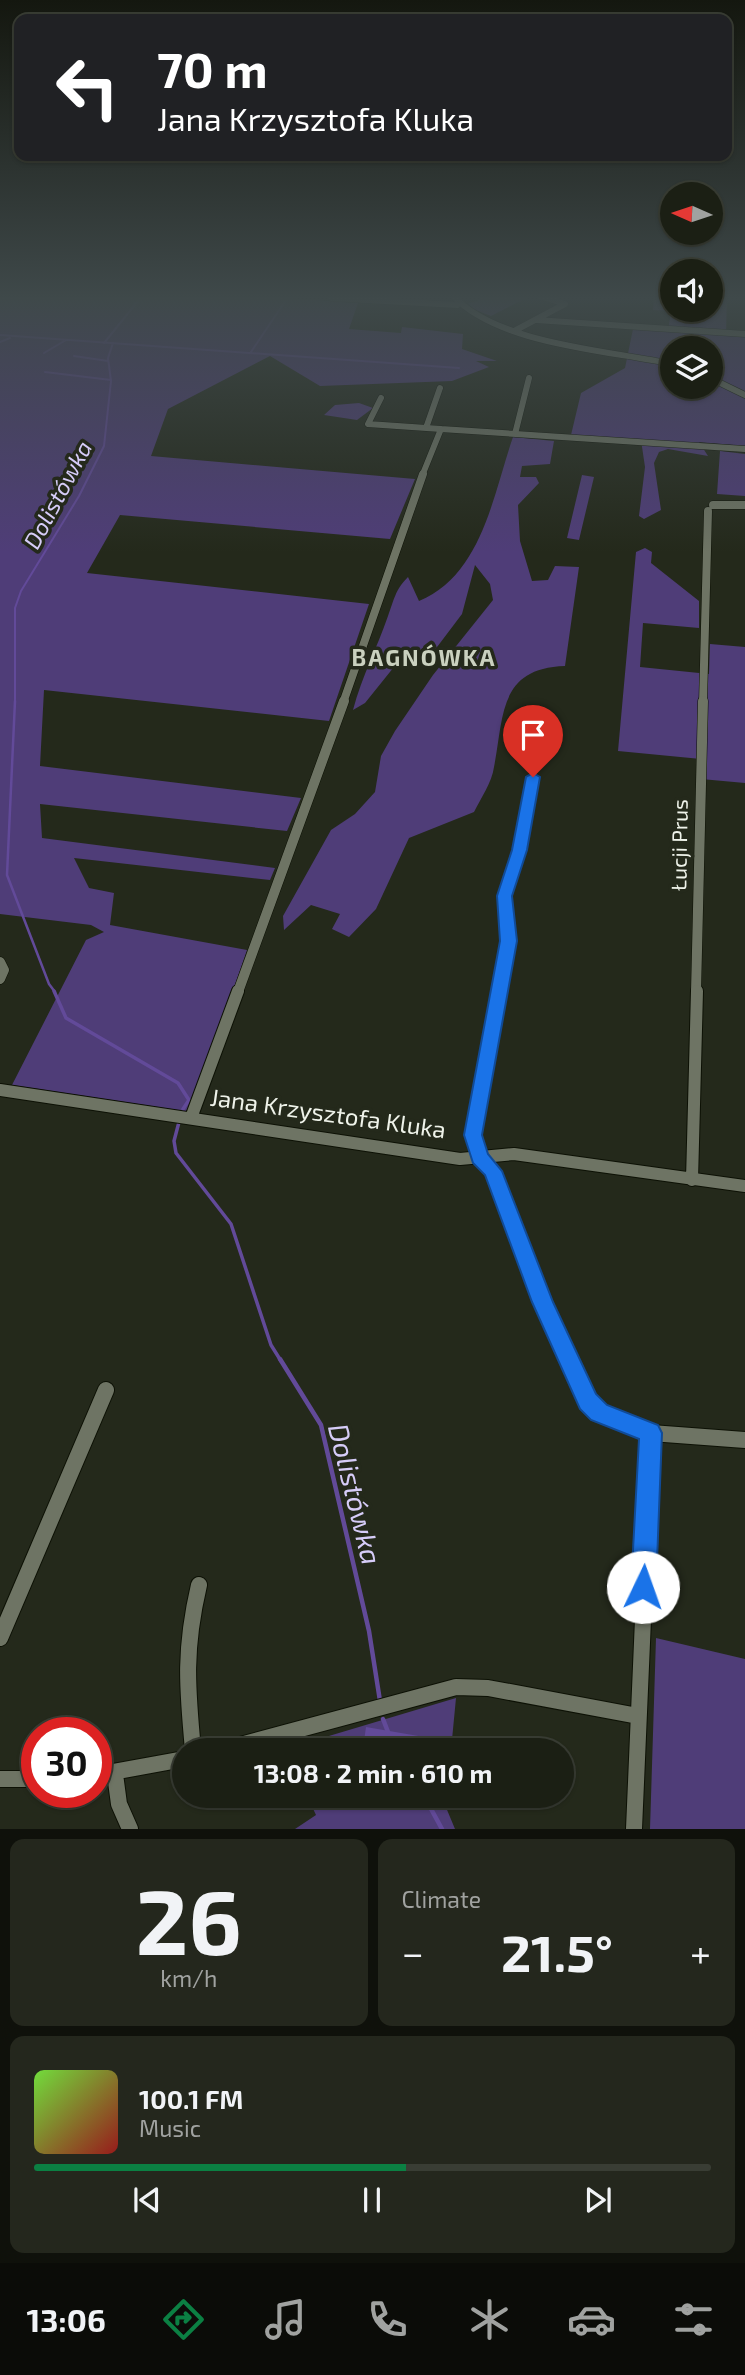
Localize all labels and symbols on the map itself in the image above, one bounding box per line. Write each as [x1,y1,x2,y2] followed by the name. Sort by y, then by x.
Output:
[660,182,723,245] north arrow
[17,436,97,553] water label: Dolistówka
[352,643,496,671] district label: BAGNÓWKA
[503,705,563,777] pin
[665,799,693,891] street label: Łucji Prus
[208,1082,448,1143] street label: Jana Krzysztofa Kluka
[322,1420,390,1568] water label: Dolistówka
[606,1550,680,1624] position arrow
[21,1717,112,1808] speed limit sign: 30

